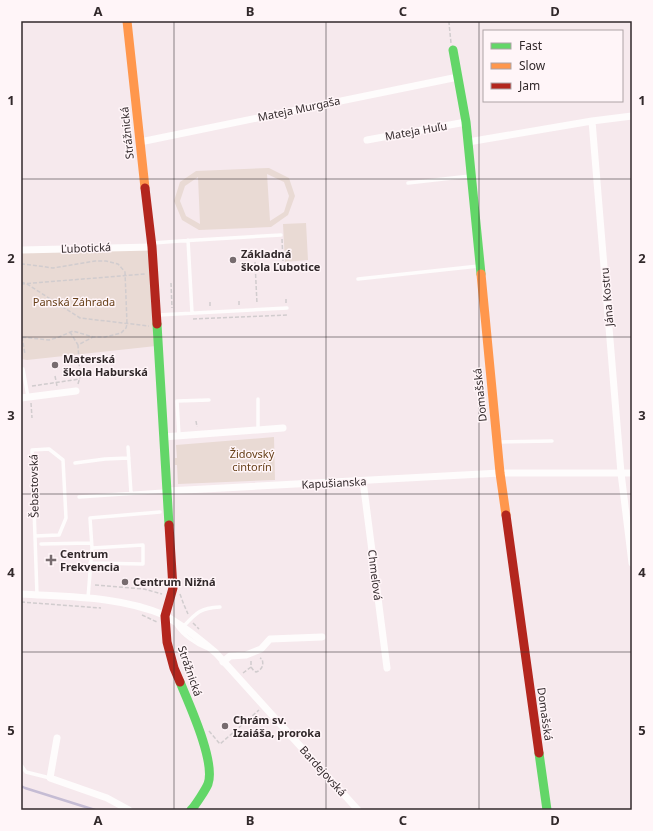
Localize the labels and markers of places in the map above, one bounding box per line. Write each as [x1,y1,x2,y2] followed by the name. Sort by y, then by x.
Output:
[241,246,321,274] place label: Základná škola Ľubotice
[228,255,238,265] marker: Základná škola Ľubotice
[63,351,148,379] place label: Materská škola Haburská
[50,360,60,370] marker: Materská škola Haburská
[60,546,120,574] place label: Centrum Frekvencia
[45,554,57,566] marker: Centrum Frekvencia
[133,574,216,589] place label: Centrum Nižná
[120,577,130,587] marker: Centrum Nižná
[233,712,321,740] place label: Chrám sv. Izaiáša, proroka
[220,721,230,731] marker: Chrám sv. Izaiáša, proroka

